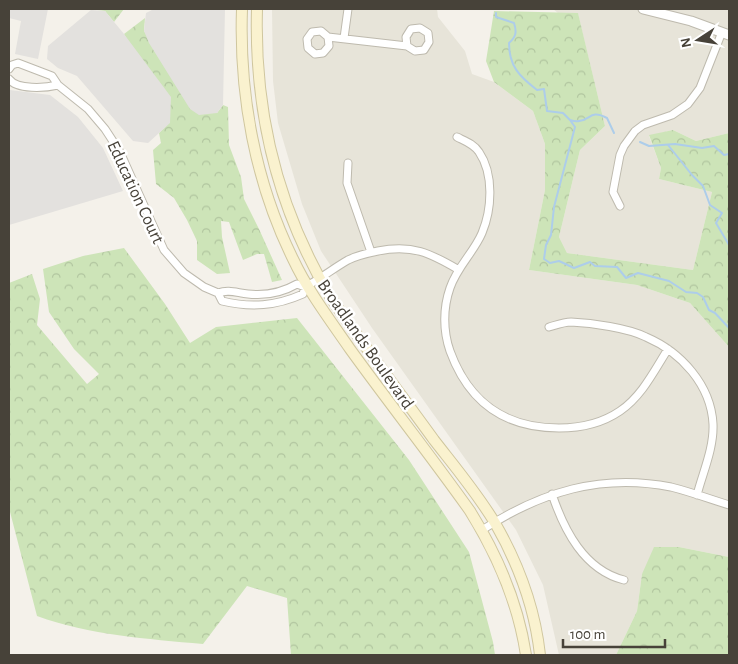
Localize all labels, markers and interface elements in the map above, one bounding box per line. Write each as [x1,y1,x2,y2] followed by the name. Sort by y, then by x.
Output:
[673,15,723,65] north arrow
[678,36,694,49] text: N
[103,138,167,247] street label: Education Court
[314,277,417,413] street label: Broadlands Boulevard
[563,616,666,648] scale bar
[570,627,605,642] text: 100 m

